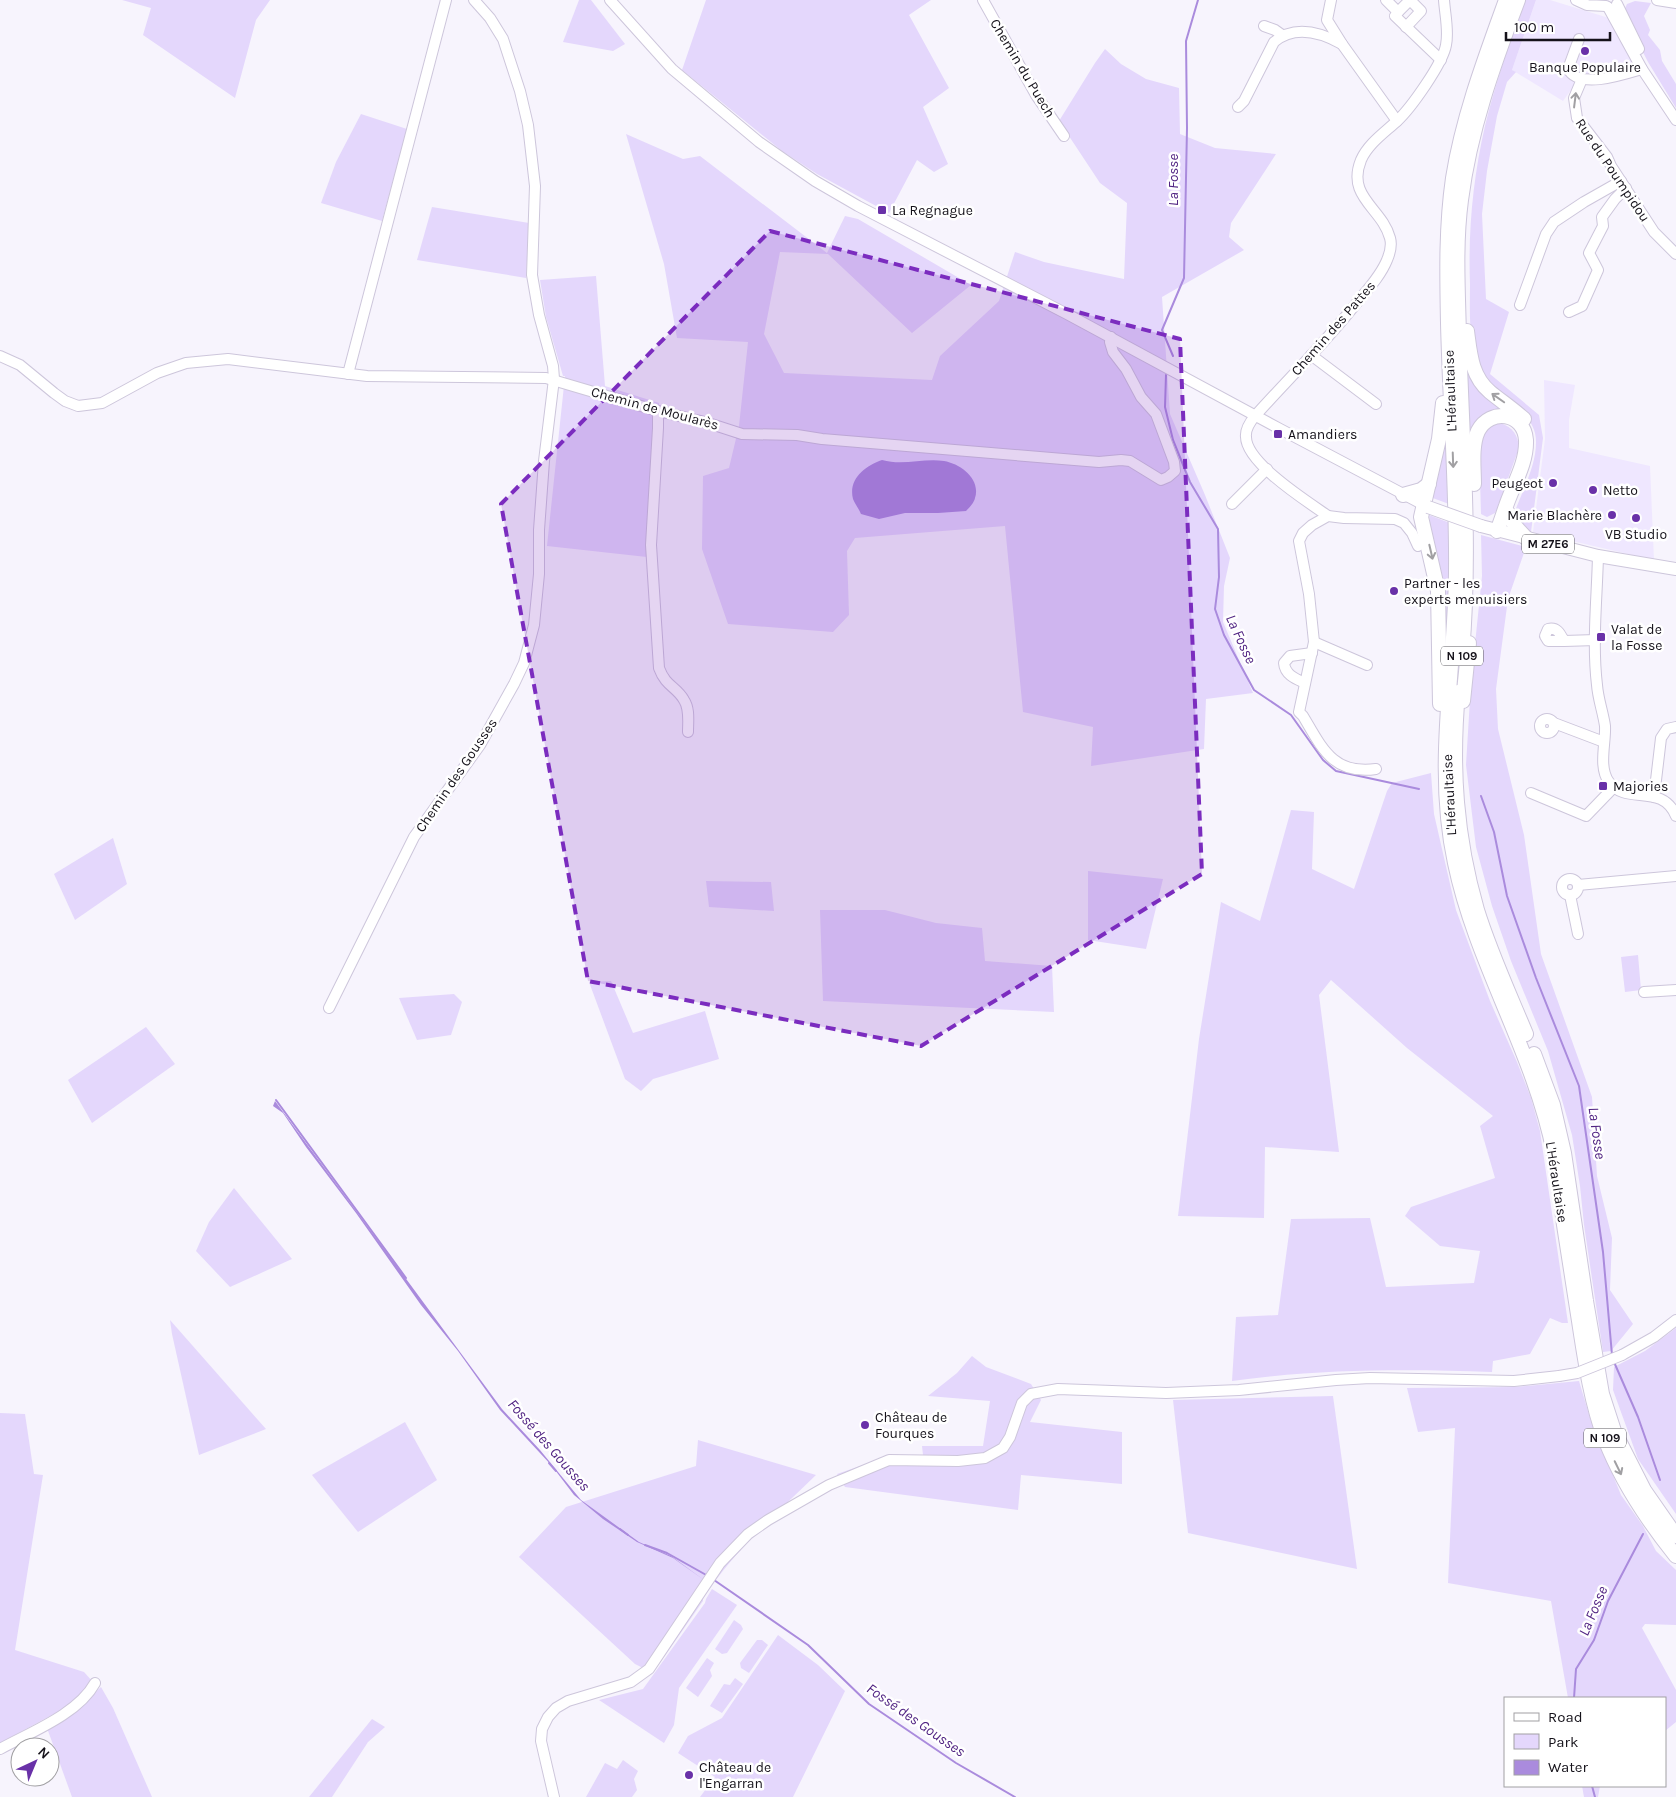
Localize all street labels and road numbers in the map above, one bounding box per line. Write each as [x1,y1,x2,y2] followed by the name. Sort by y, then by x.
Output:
[986,16,1059,121] street label: Chemin du Puech
[1572,115,1654,225] street label: Rue du Poumpidou
[1288,277,1379,379] street label: Chemin des Pattes
[1441,350,1460,432] street label: L'Héraultaise
[589,383,720,434] street label: Chemin de Moularès
[1522,534,1574,554] road number: M 27E6
[1441,646,1483,666] road number: N 109
[412,715,501,836] street label: Chemin des Gousses
[1439,754,1460,836] street label: L'Héraultaise
[1542,1140,1571,1224] street label: L'Héraultaise
[1584,1429,1626,1448] road number: N 109

